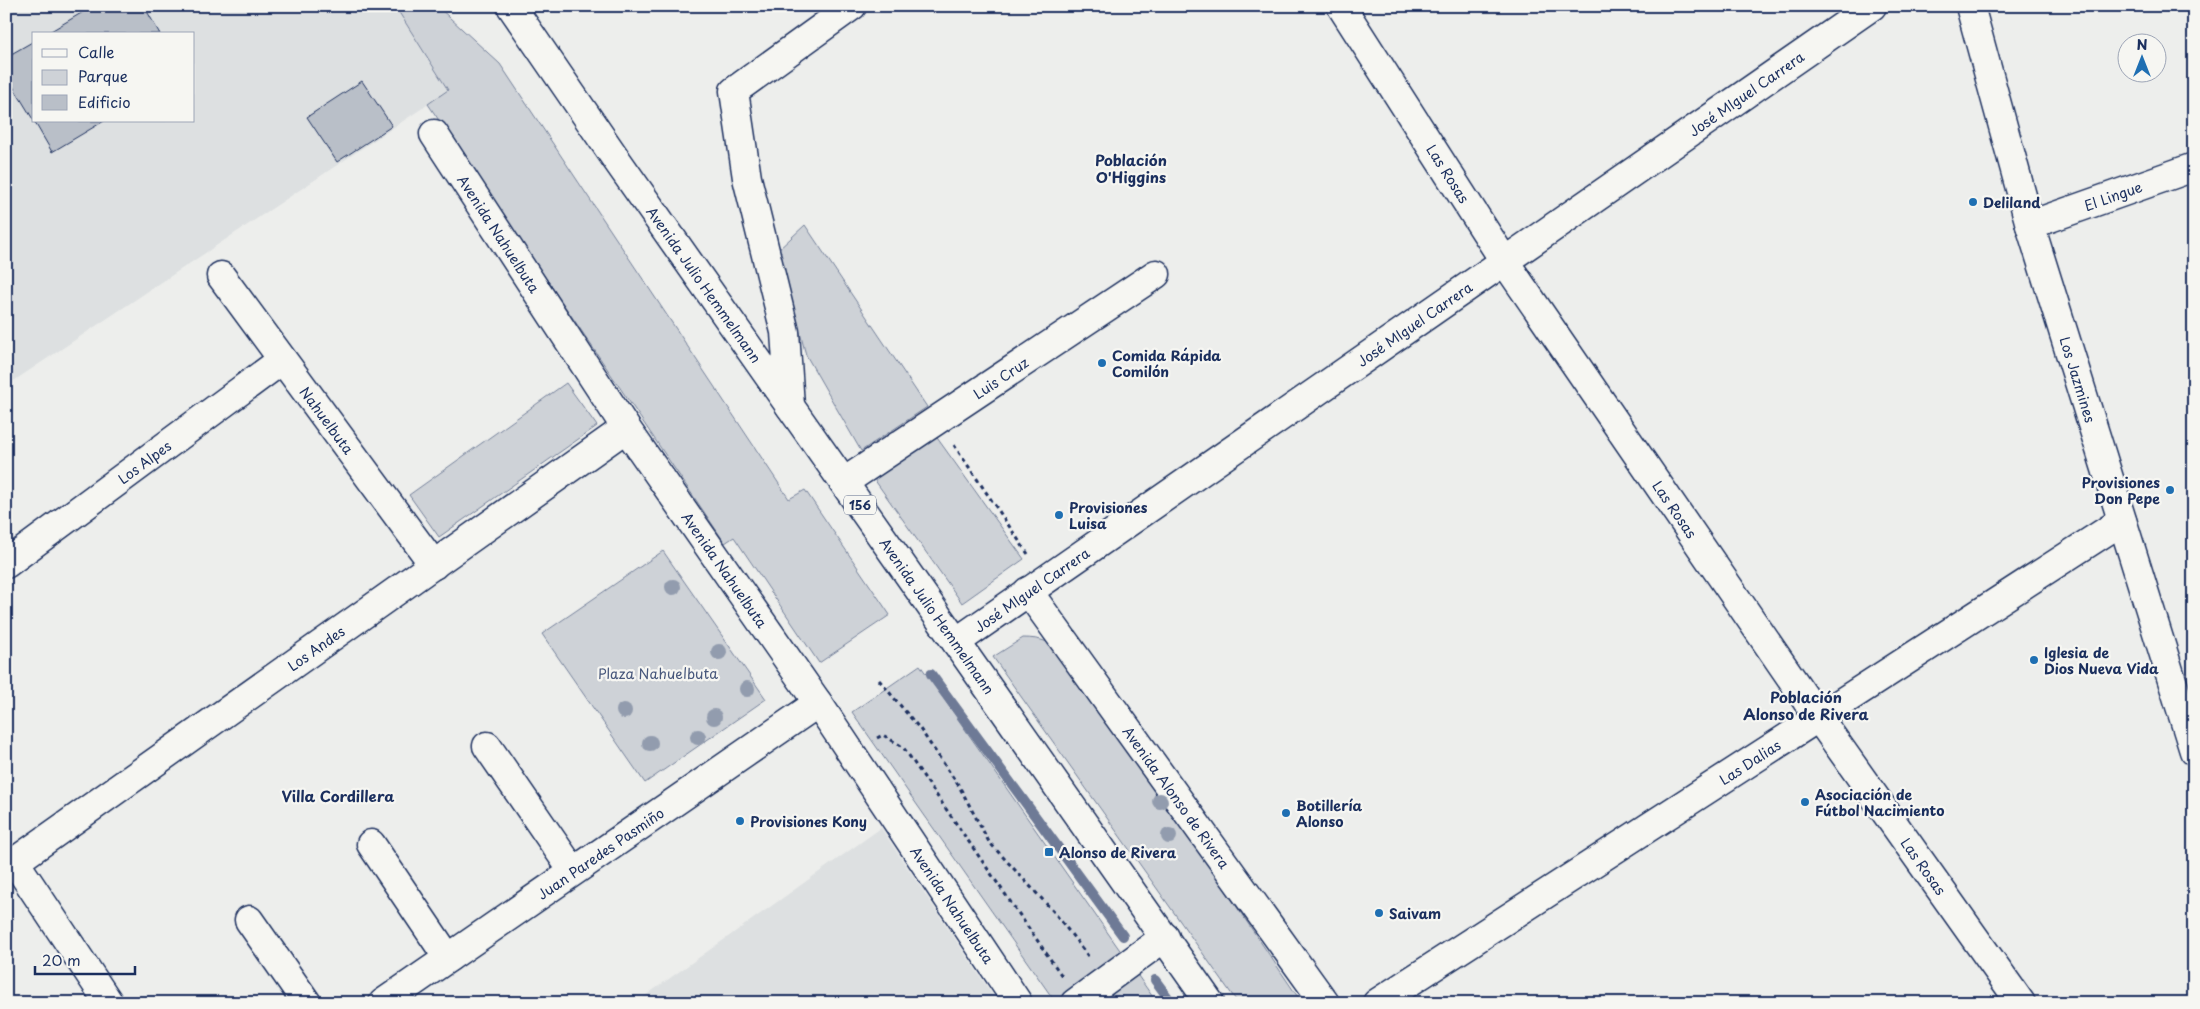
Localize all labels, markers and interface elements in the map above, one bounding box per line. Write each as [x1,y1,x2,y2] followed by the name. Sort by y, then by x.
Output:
[32,32,195,122] legend
[2118,32,2168,82] north arrow
[2136,34,2148,55] text: N
[78,40,115,63] text: Calle
[1684,46,1809,141] street label: José MIguel Carrera
[78,64,128,87] text: Parque
[78,90,131,113] text: Edificio
[1422,140,1475,207] street label: Las Rosas
[1095,148,1167,188] district label: Población O'Higgins
[453,171,545,297] street label: Avenida Nahuelbuta
[2081,176,2145,216] street label: El Lingue
[1983,192,2041,213] place label: Deliland
[1967,196,1979,208] marker: Deliland
[642,202,767,367] street label: Avenida Julio Hemmelmann
[1352,276,1477,371] street label: José MIguel Carrera
[2055,334,2101,425] street label: Los Jazmines
[1112,345,1221,382] place label: Comida Rápida Comilón
[969,351,1033,404] street label: Luis Cruz
[1096,357,1108,369] marker: Comida Rápida Comilón
[295,382,359,459] street label: Nahuelbuta
[113,435,175,489] street label: Los Alpes
[2082,472,2160,509] place label: Provisiones Don Pepe
[1648,476,1702,542] street label: Las Rosas
[2164,484,2176,496] marker: Provisiones Don Pepe
[844,496,876,514] road number: 156
[1069,497,1148,534] place label: Provisiones Luisa
[677,508,773,632] street label: Avenida Nahuelbuta
[1053,509,1065,521] marker: Provisiones Luisa
[875,533,1000,698] street label: Avenida Julio Hemmelmann
[970,542,1094,637] street label: José MIguel Carrera
[283,620,349,676] street label: Los Andes
[2044,642,2159,679] place label: Iglesia de Dios Nueva Vida
[2028,654,2040,666] marker: Iglesia de Dios Nueva Vida
[598,663,718,684] park label: Plaza Nahuelbuta
[1743,685,1869,725] district label: Población Alonso de Rivera
[1119,723,1233,871] street label: Avenida Alonso de Rivera
[1715,734,1785,790] street label: Las Dalias
[282,784,394,807] district label: Villa Cordillera
[1815,784,1944,821] place label: Asociación de Fútbol Nacimiento
[1296,795,1363,832] place label: Botillería Alonso
[1799,796,1811,808] marker: Asociación de Fútbol Nacimiento
[533,802,668,904] street label: Juan Paredes Pasmiño
[1280,807,1292,819] marker: Botillería Alonso
[750,811,867,832] place label: Provisiones Kony
[734,815,746,827] marker: Provisiones Kony
[1896,833,1951,899] street label: Las Rosas
[906,842,999,968] street label: Avenida Nahuelbuta
[1059,844,1177,860] place label: Alonso de Rivera
[1043,846,1055,858] marker: Alonso de Rivera
[1389,903,1441,924] place label: Saivam
[1373,907,1385,919] marker: Saivam
[35,944,135,976] scale bar
[42,948,81,971] text: 20 m

